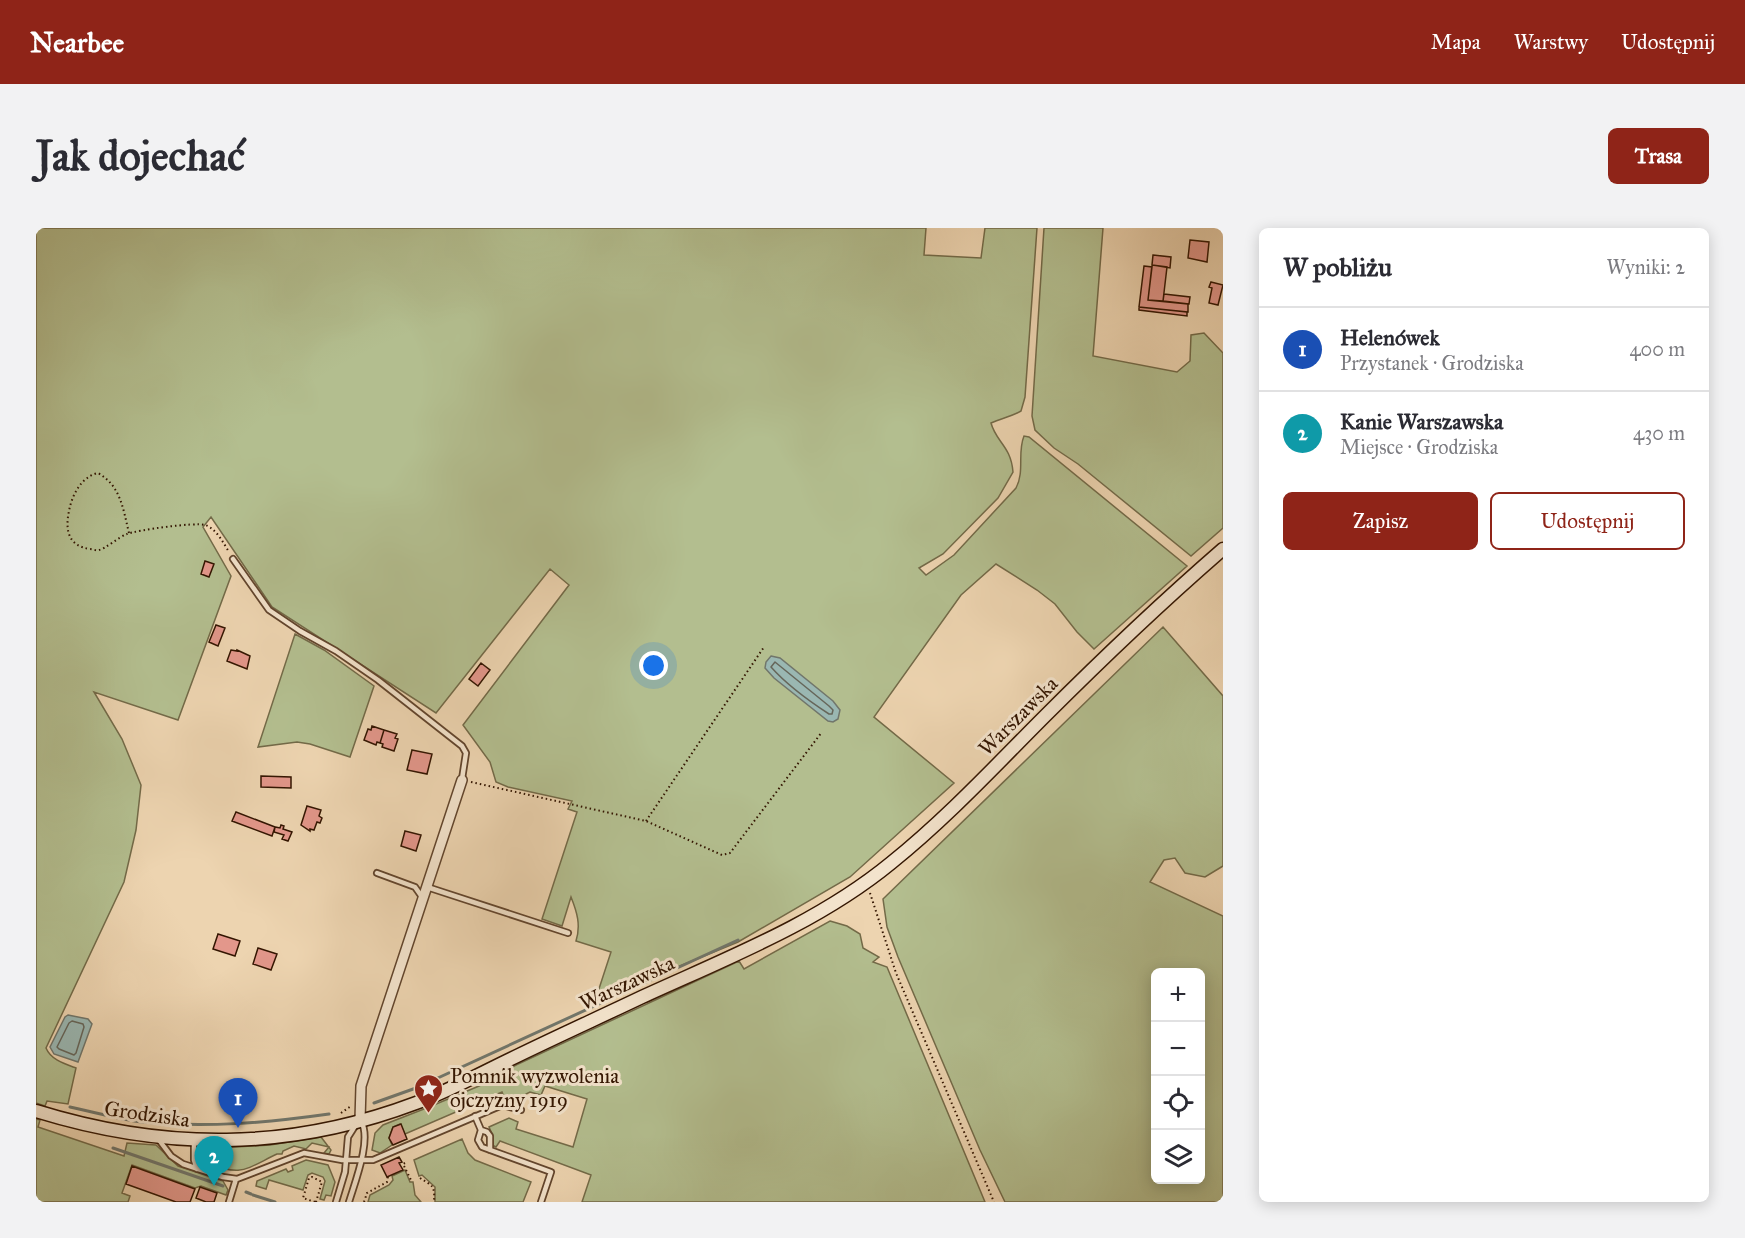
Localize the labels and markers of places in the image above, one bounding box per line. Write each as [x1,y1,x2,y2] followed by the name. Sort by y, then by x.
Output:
[450,1063,619,1113] place label: Pomnik wyzwolenia ojczyzny 1919
[413,1072,445,1114] place icon: Pomnik wyzwolenia ojczyzny 1919
[218,1078,258,1128] pin: 1
[194,1136,234,1186] pin: 2

